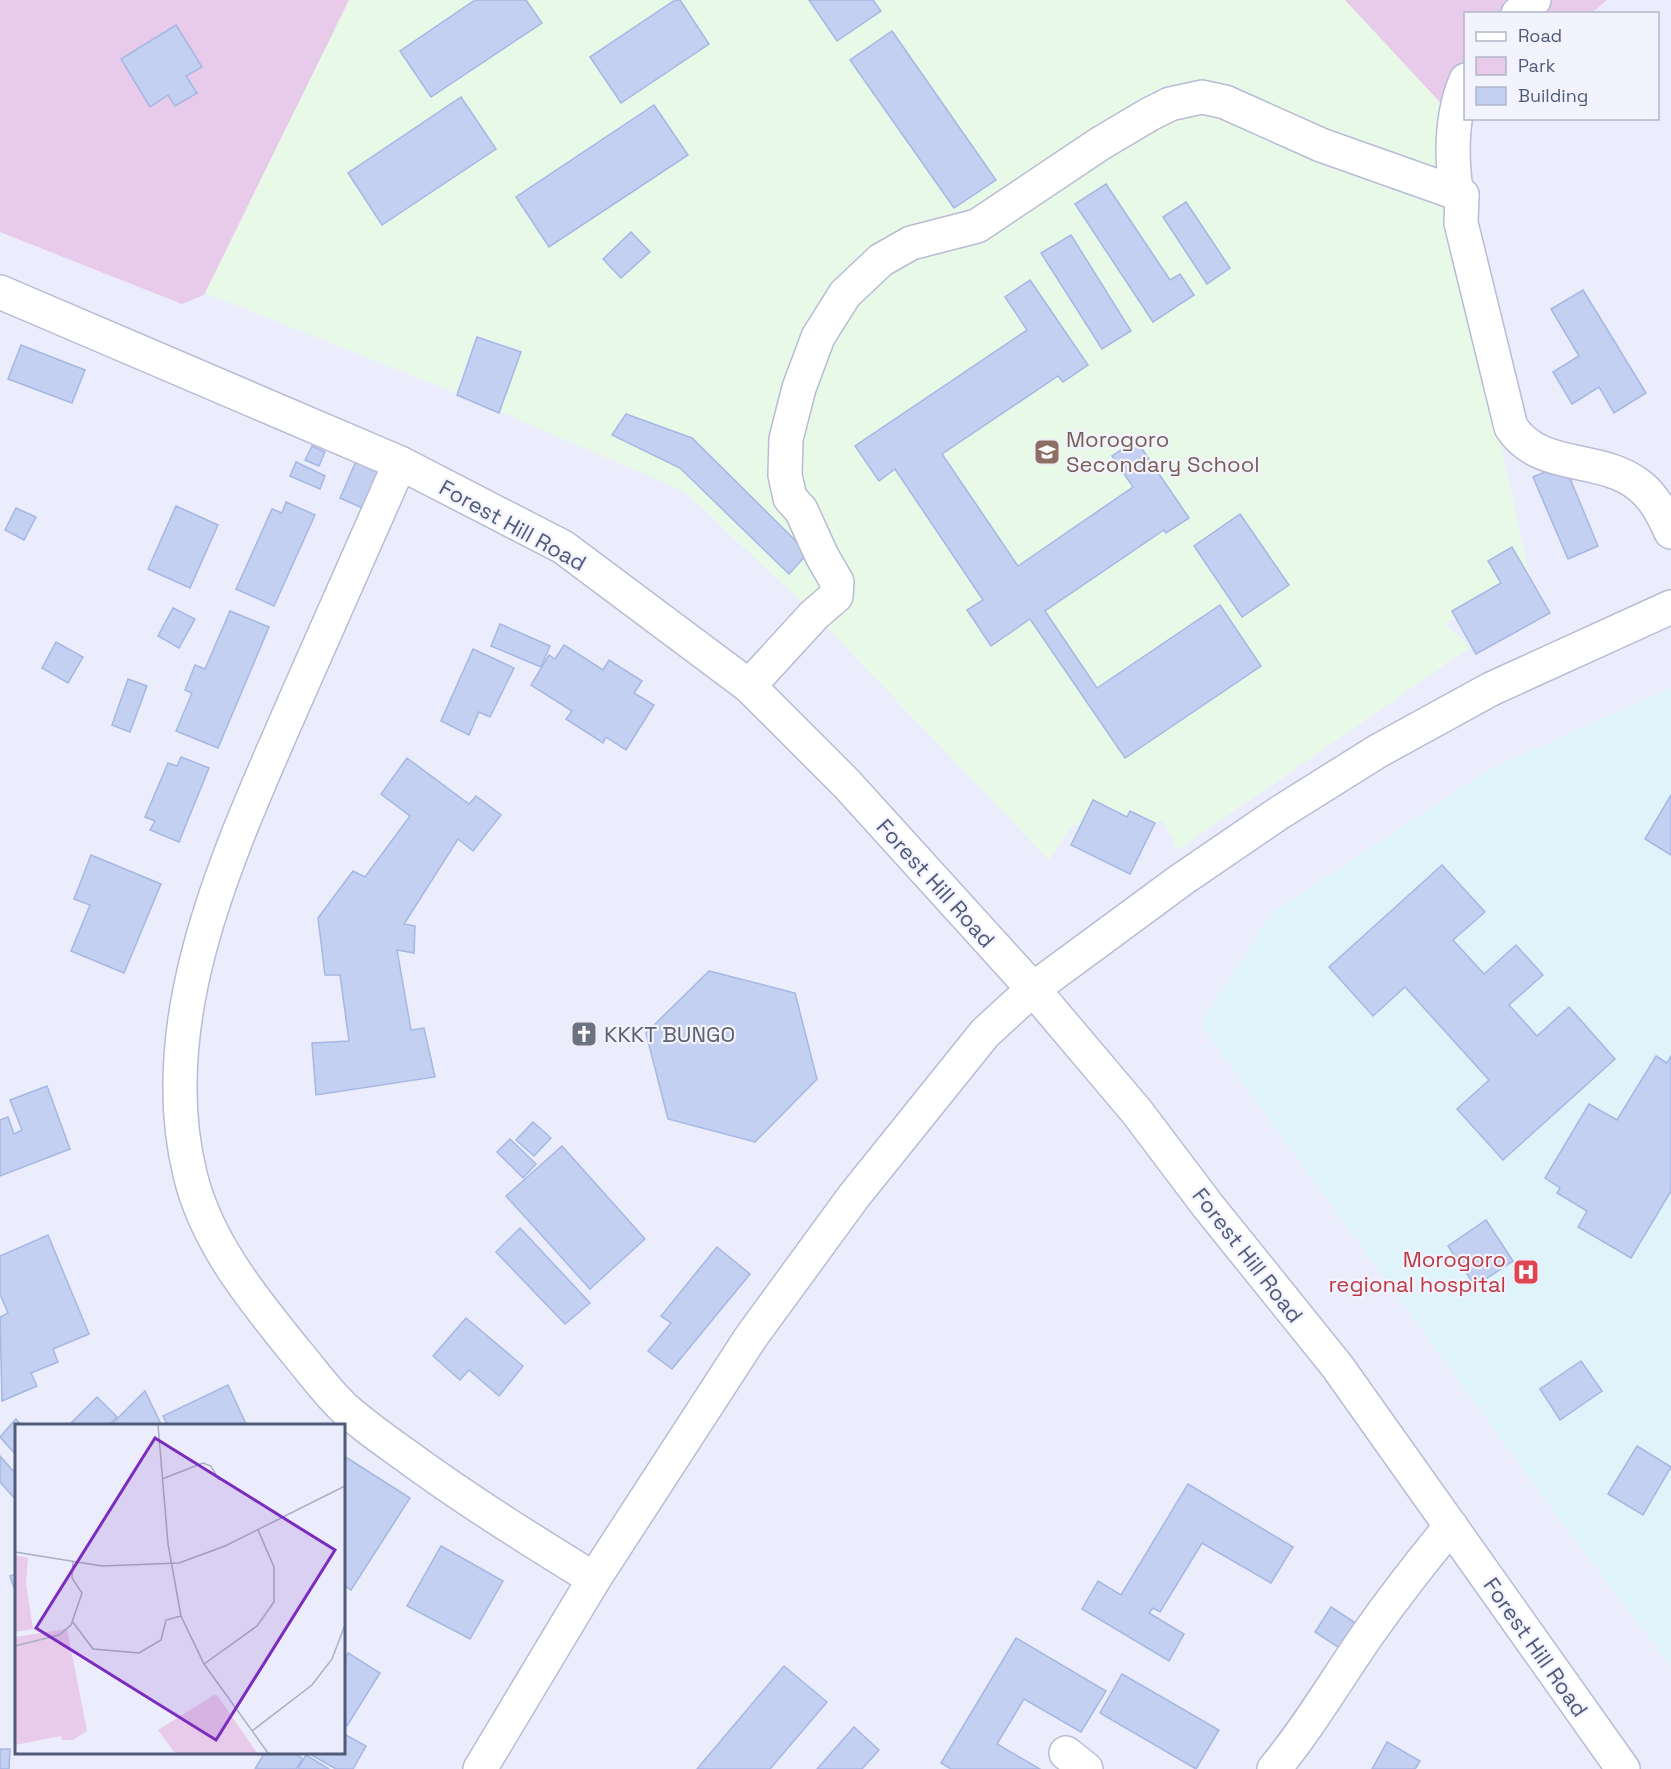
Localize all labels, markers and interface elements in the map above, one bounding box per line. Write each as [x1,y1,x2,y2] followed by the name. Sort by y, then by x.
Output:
[1464,12,1659,120] legend
[1518,24,1562,47] text: Road
[1518,54,1556,77] text: Park
[1518,84,1588,107] text: Building
[1066,425,1260,478] place label: Morogoro Secondary School
[1032,437,1062,467] school or university icon: Morogoro Secondary School
[435,473,591,577] street label: Forest Hill Road
[871,813,1001,953] street label: Forest Hill Road
[569,1019,599,1049] church icon: KKKT BUNGO
[604,1020,735,1048] place label: KKKT BUNGO
[1187,1182,1309,1328] street label: Forest Hill Road
[1328,1245,1506,1298] place label: Morogoro regional hospital
[1511,1257,1541,1287] hospital icon: Morogoro regional hospital
[15,1424,345,1754] inset map
[1478,1572,1594,1722] street label: Forest Hill Road

